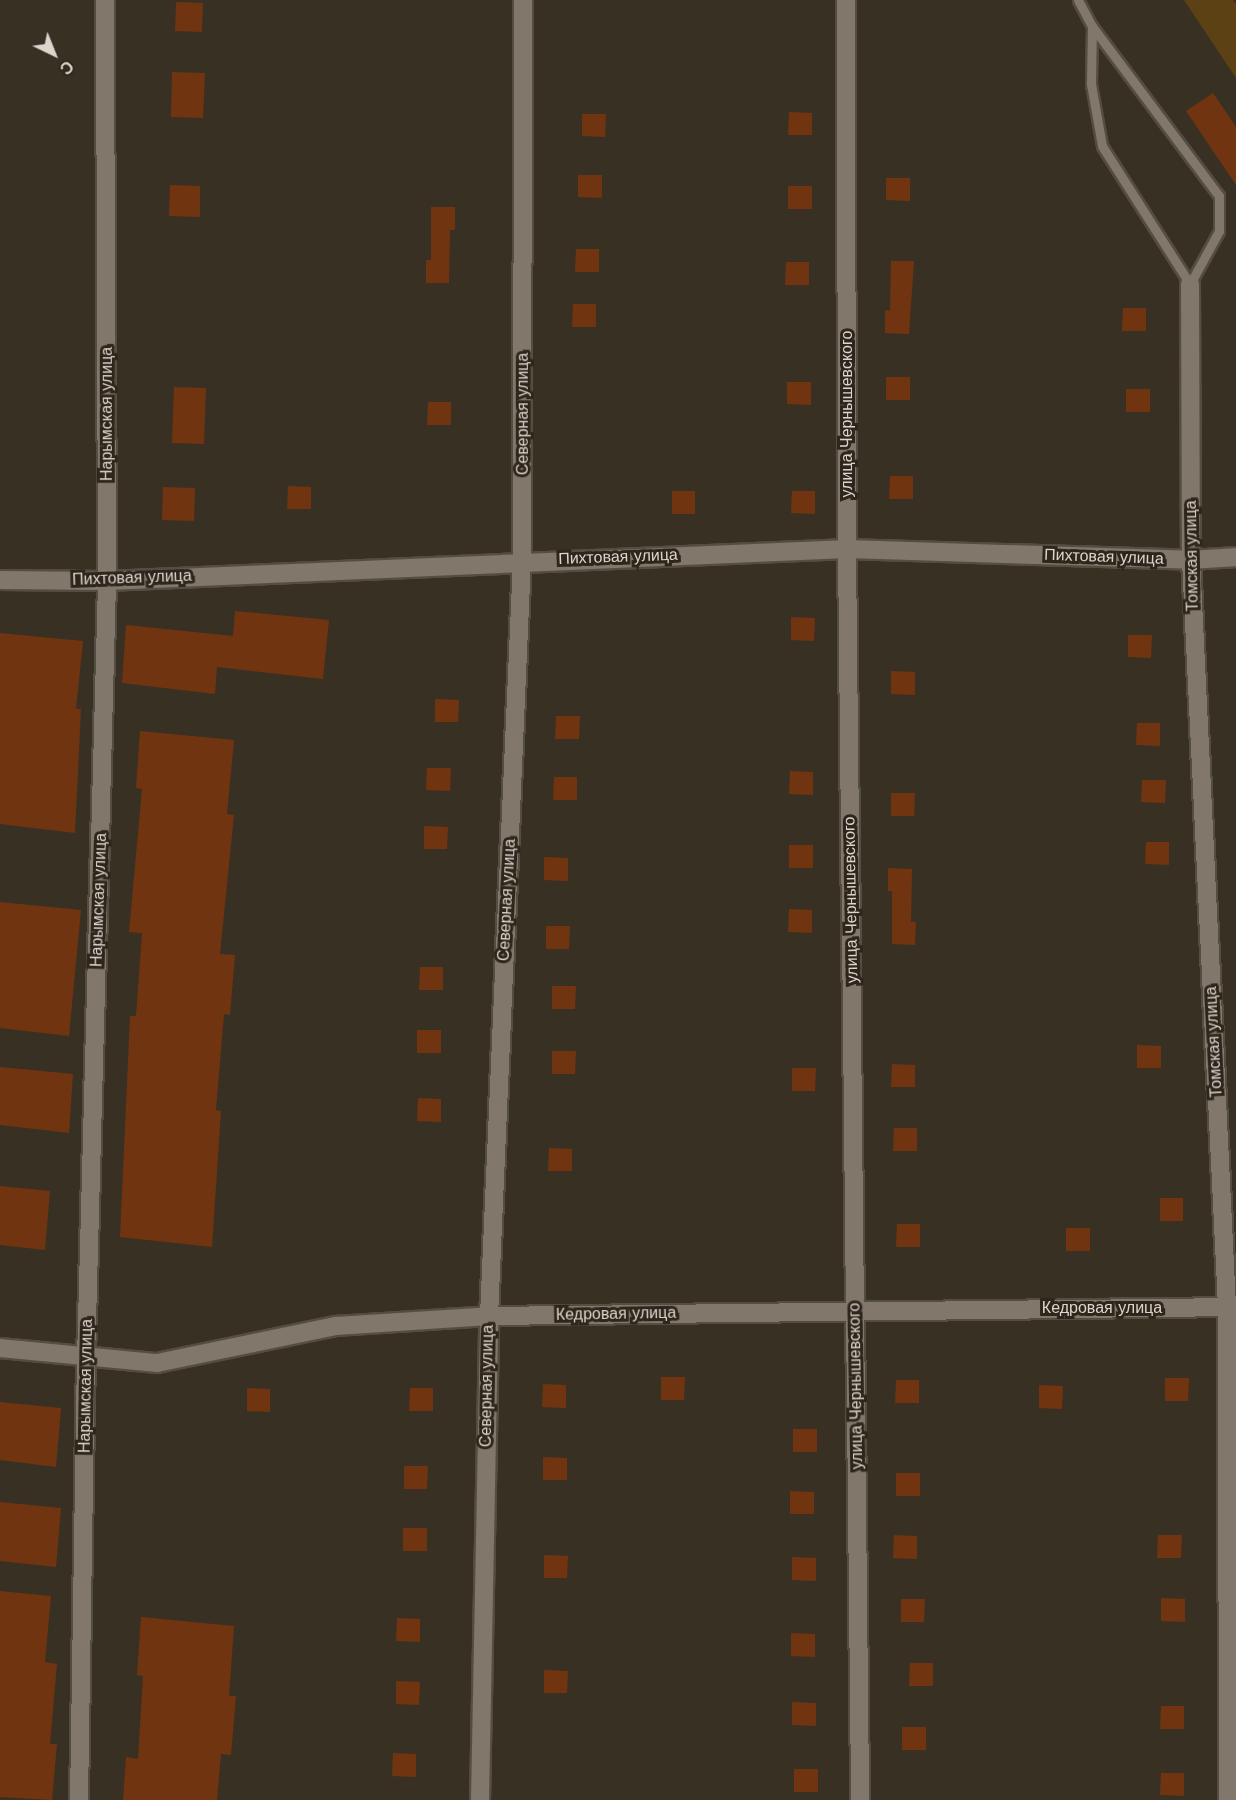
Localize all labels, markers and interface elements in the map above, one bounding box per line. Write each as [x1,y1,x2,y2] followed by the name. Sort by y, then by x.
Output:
[24,24,84,84] north arrow
[56,57,77,78] text: С
[837,331,857,497] street label: улица Чернышевского
[97,347,117,481] street label: Нарымская улица
[513,353,533,475] street label: Северная улица
[1181,500,1203,612] street label: Томская улица
[558,545,678,569] street label: Пихтовая улица
[1044,545,1164,569] street label: Пихтовая улица
[72,566,192,590] street label: Пихтовая улица
[840,816,862,984] street label: улица Чернышевского
[87,833,111,967] street label: Нарымская улица
[494,838,520,962] street label: Северная улица
[1202,986,1226,1098] street label: Томская улица
[1042,1298,1162,1318] street label: Кедровая улица
[845,1302,867,1470] street label: улица Чернышевского
[556,1303,676,1325] street label: Кедровая улица
[75,1319,97,1453] street label: Нарымская улица
[476,1325,498,1447] street label: Северная улица

